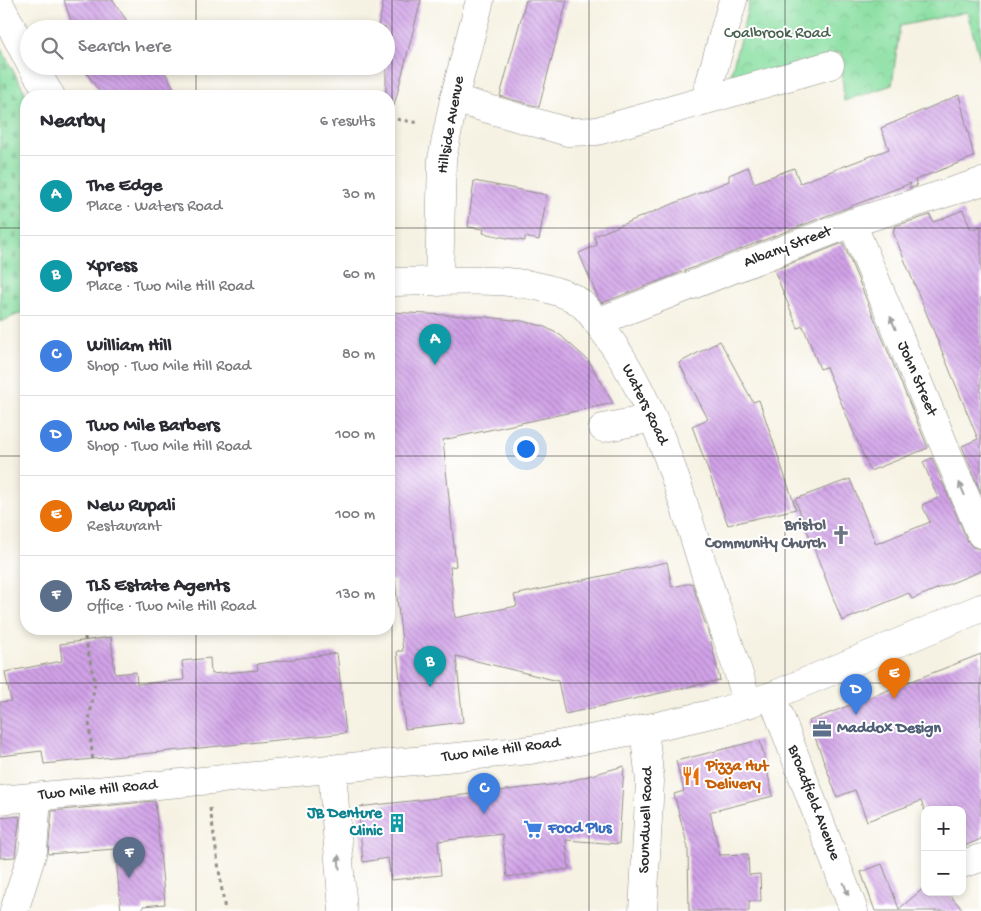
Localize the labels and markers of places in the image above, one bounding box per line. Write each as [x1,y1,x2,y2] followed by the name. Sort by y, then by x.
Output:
[419,324,451,365] pin: A
[704,517,826,554] place label: Bristol Community Church
[830,524,852,546] church icon: Bristol Community Church
[414,646,446,687] pin: B
[878,658,910,699] pin: E
[840,674,872,715] pin: D
[811,718,833,740] office icon: Maddox Design
[837,720,941,739] place label: Maddox Design
[704,758,770,795] place label: Pizza Hut Delivery
[680,765,702,787] restaurant icon: Pizza Hut Delivery
[468,773,500,814] pin: C
[306,805,384,842] place label: JB Denture Clinic
[386,812,408,834] building icon: JB Denture Clinic
[522,818,544,840] supermarket icon: Food Plus
[547,820,613,839] place label: Food Plus
[113,837,145,878] pin: F

